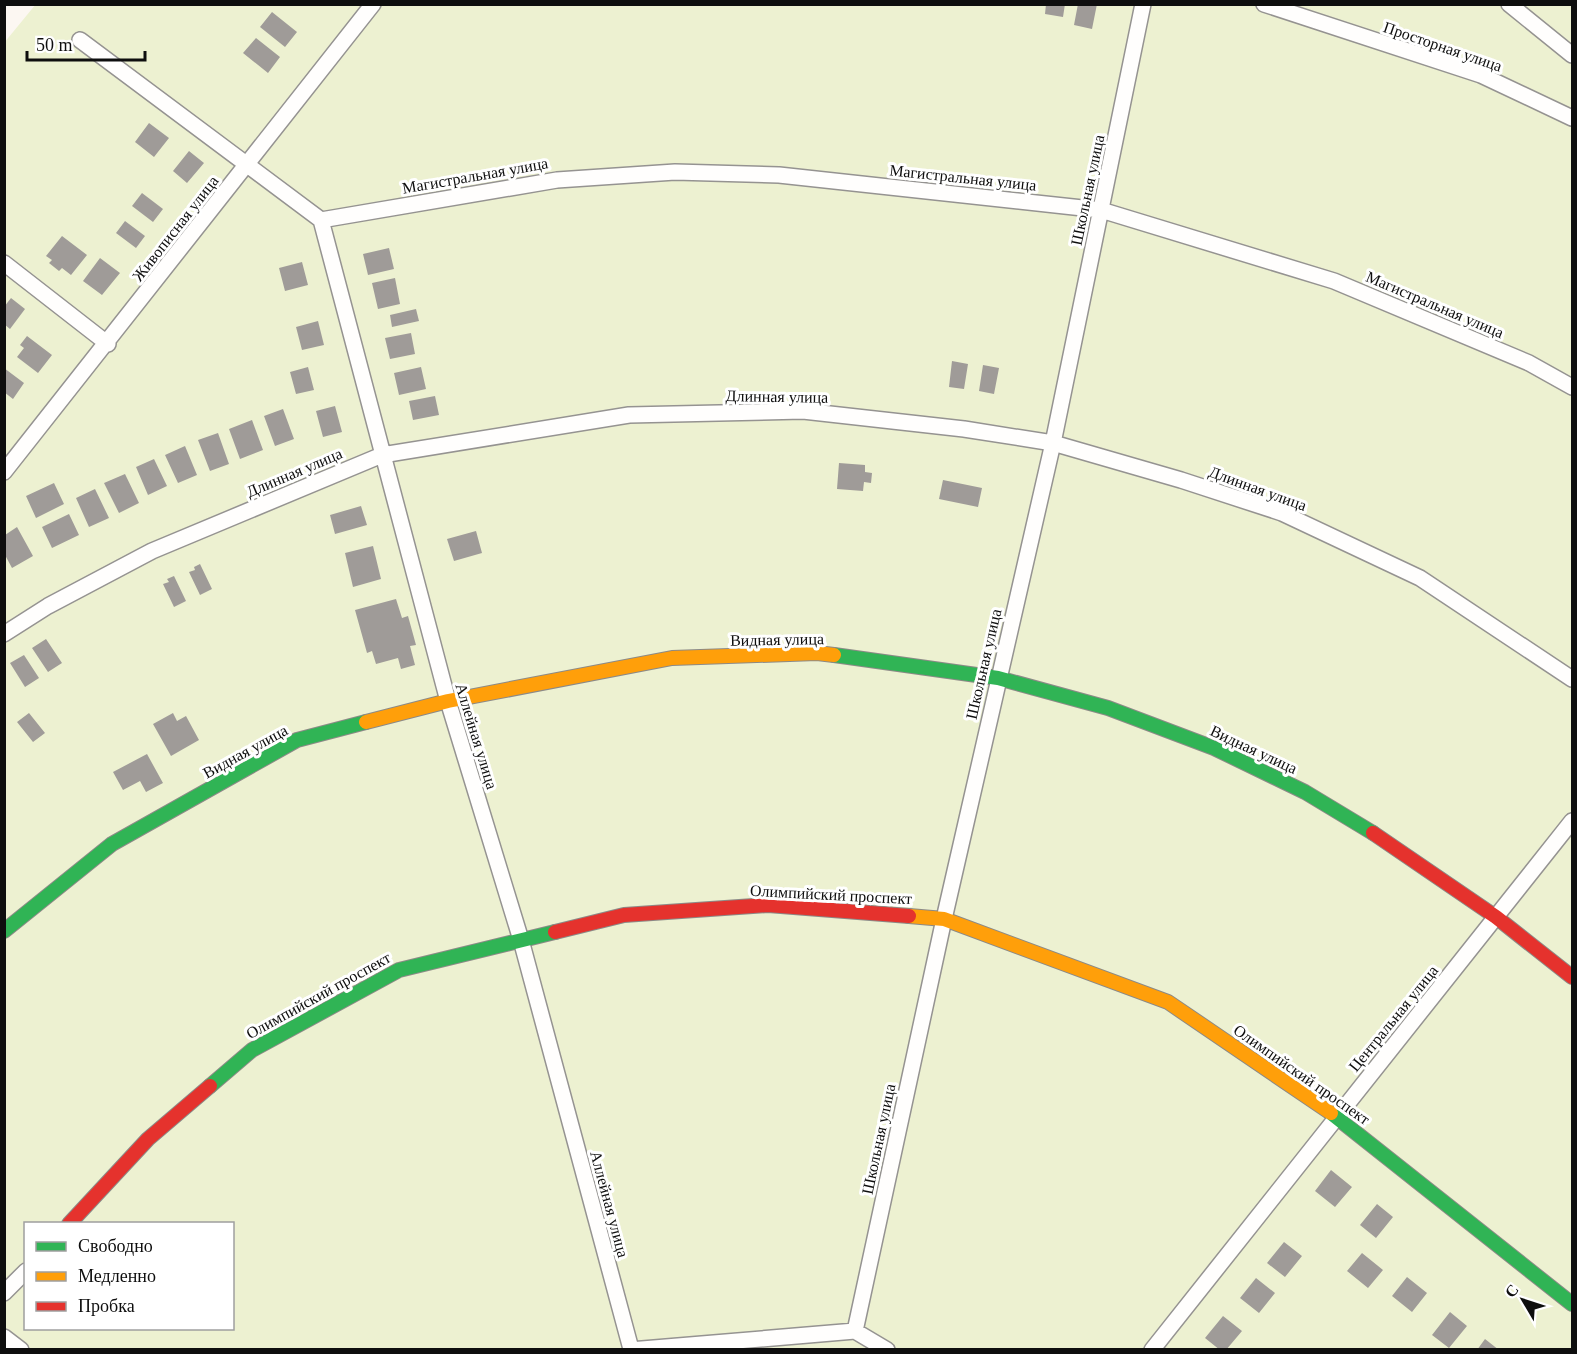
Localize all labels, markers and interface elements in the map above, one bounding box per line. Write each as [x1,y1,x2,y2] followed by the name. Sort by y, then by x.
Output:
[1381,18,1504,76] street label: Просторная улица
[27,24,146,62] scale bar
[36,35,73,55] text: 50 m
[1067,133,1108,247] street label: Школьная улица
[401,154,550,198] street label: Магистральная улица
[888,161,1037,195] street label: Магистральная улица
[129,172,223,285] street label: Живописная улица
[1363,268,1506,342] street label: Магистральная улица
[726,387,828,407] street label: Длинная улица
[244,445,345,501] street label: Длинная улица
[1206,463,1309,515] street label: Длинная улица
[963,607,1005,721] street label: Школьная улица
[730,630,824,650] street label: Видная улица
[451,681,501,791] street label: Аллейная улица
[200,721,291,783] street label: Видная улица
[1207,722,1300,778] street label: Видная улица
[749,882,912,908] street label: Олимпийский проспект
[243,949,394,1043] street label: Олимпийский проспект
[1345,962,1442,1075] street label: Центральная улица
[1230,1021,1373,1129] street label: Олимпийский проспект
[858,1082,899,1196] street label: Школьная улица
[586,1149,632,1260] street label: Аллейная улица
[24,1222,234,1330] legend
[78,1236,153,1256] text: Свободно
[78,1266,156,1286] text: Медленно
[1493,1270,1553,1330] north arrow
[1501,1281,1522,1301] text: С
[78,1296,135,1316] text: Пробка

